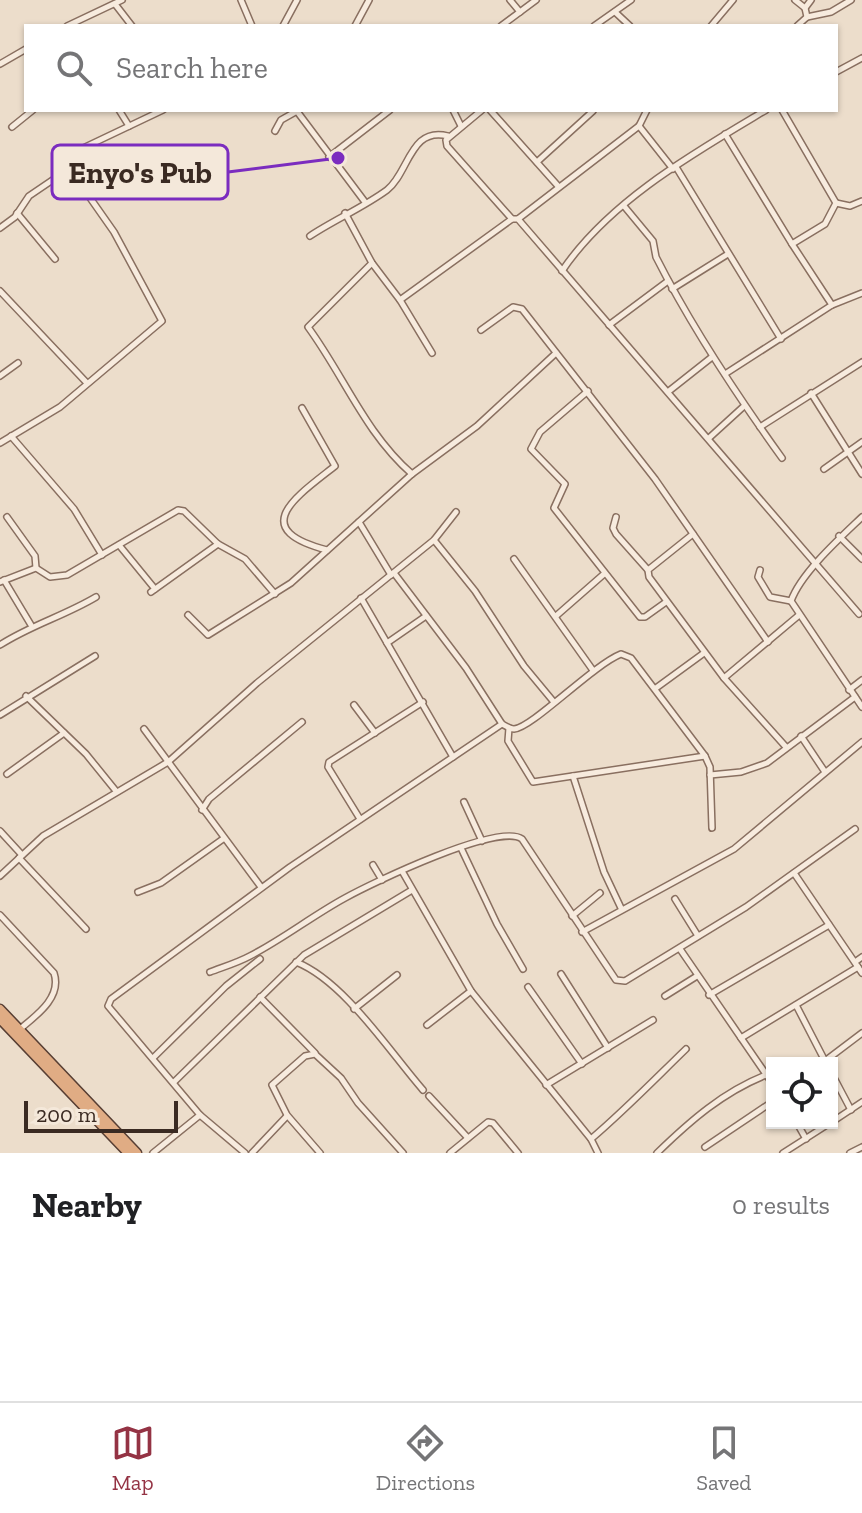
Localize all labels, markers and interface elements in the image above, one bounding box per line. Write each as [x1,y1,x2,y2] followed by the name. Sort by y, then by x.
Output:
[24,24,838,112] search box
[52,46,96,90] icon: search
[116,50,268,86] text: Search here
[52,145,228,199] callout: Enyo's Pub
[68,155,212,191] text: Enyo's Pub
[766,1057,838,1129] map controls
[766,1057,838,1129] button: locate
[24,1097,178,1133] scale bar
[36,1101,97,1128] text: 200 m
[32,1185,142,1226] text: Nearby
[732,1189,830,1221] text: 0 results
[111,1421,155,1496] tab: Map
[376,1421,475,1496] tab: Directions
[696,1421,751,1496] tab: Saved

